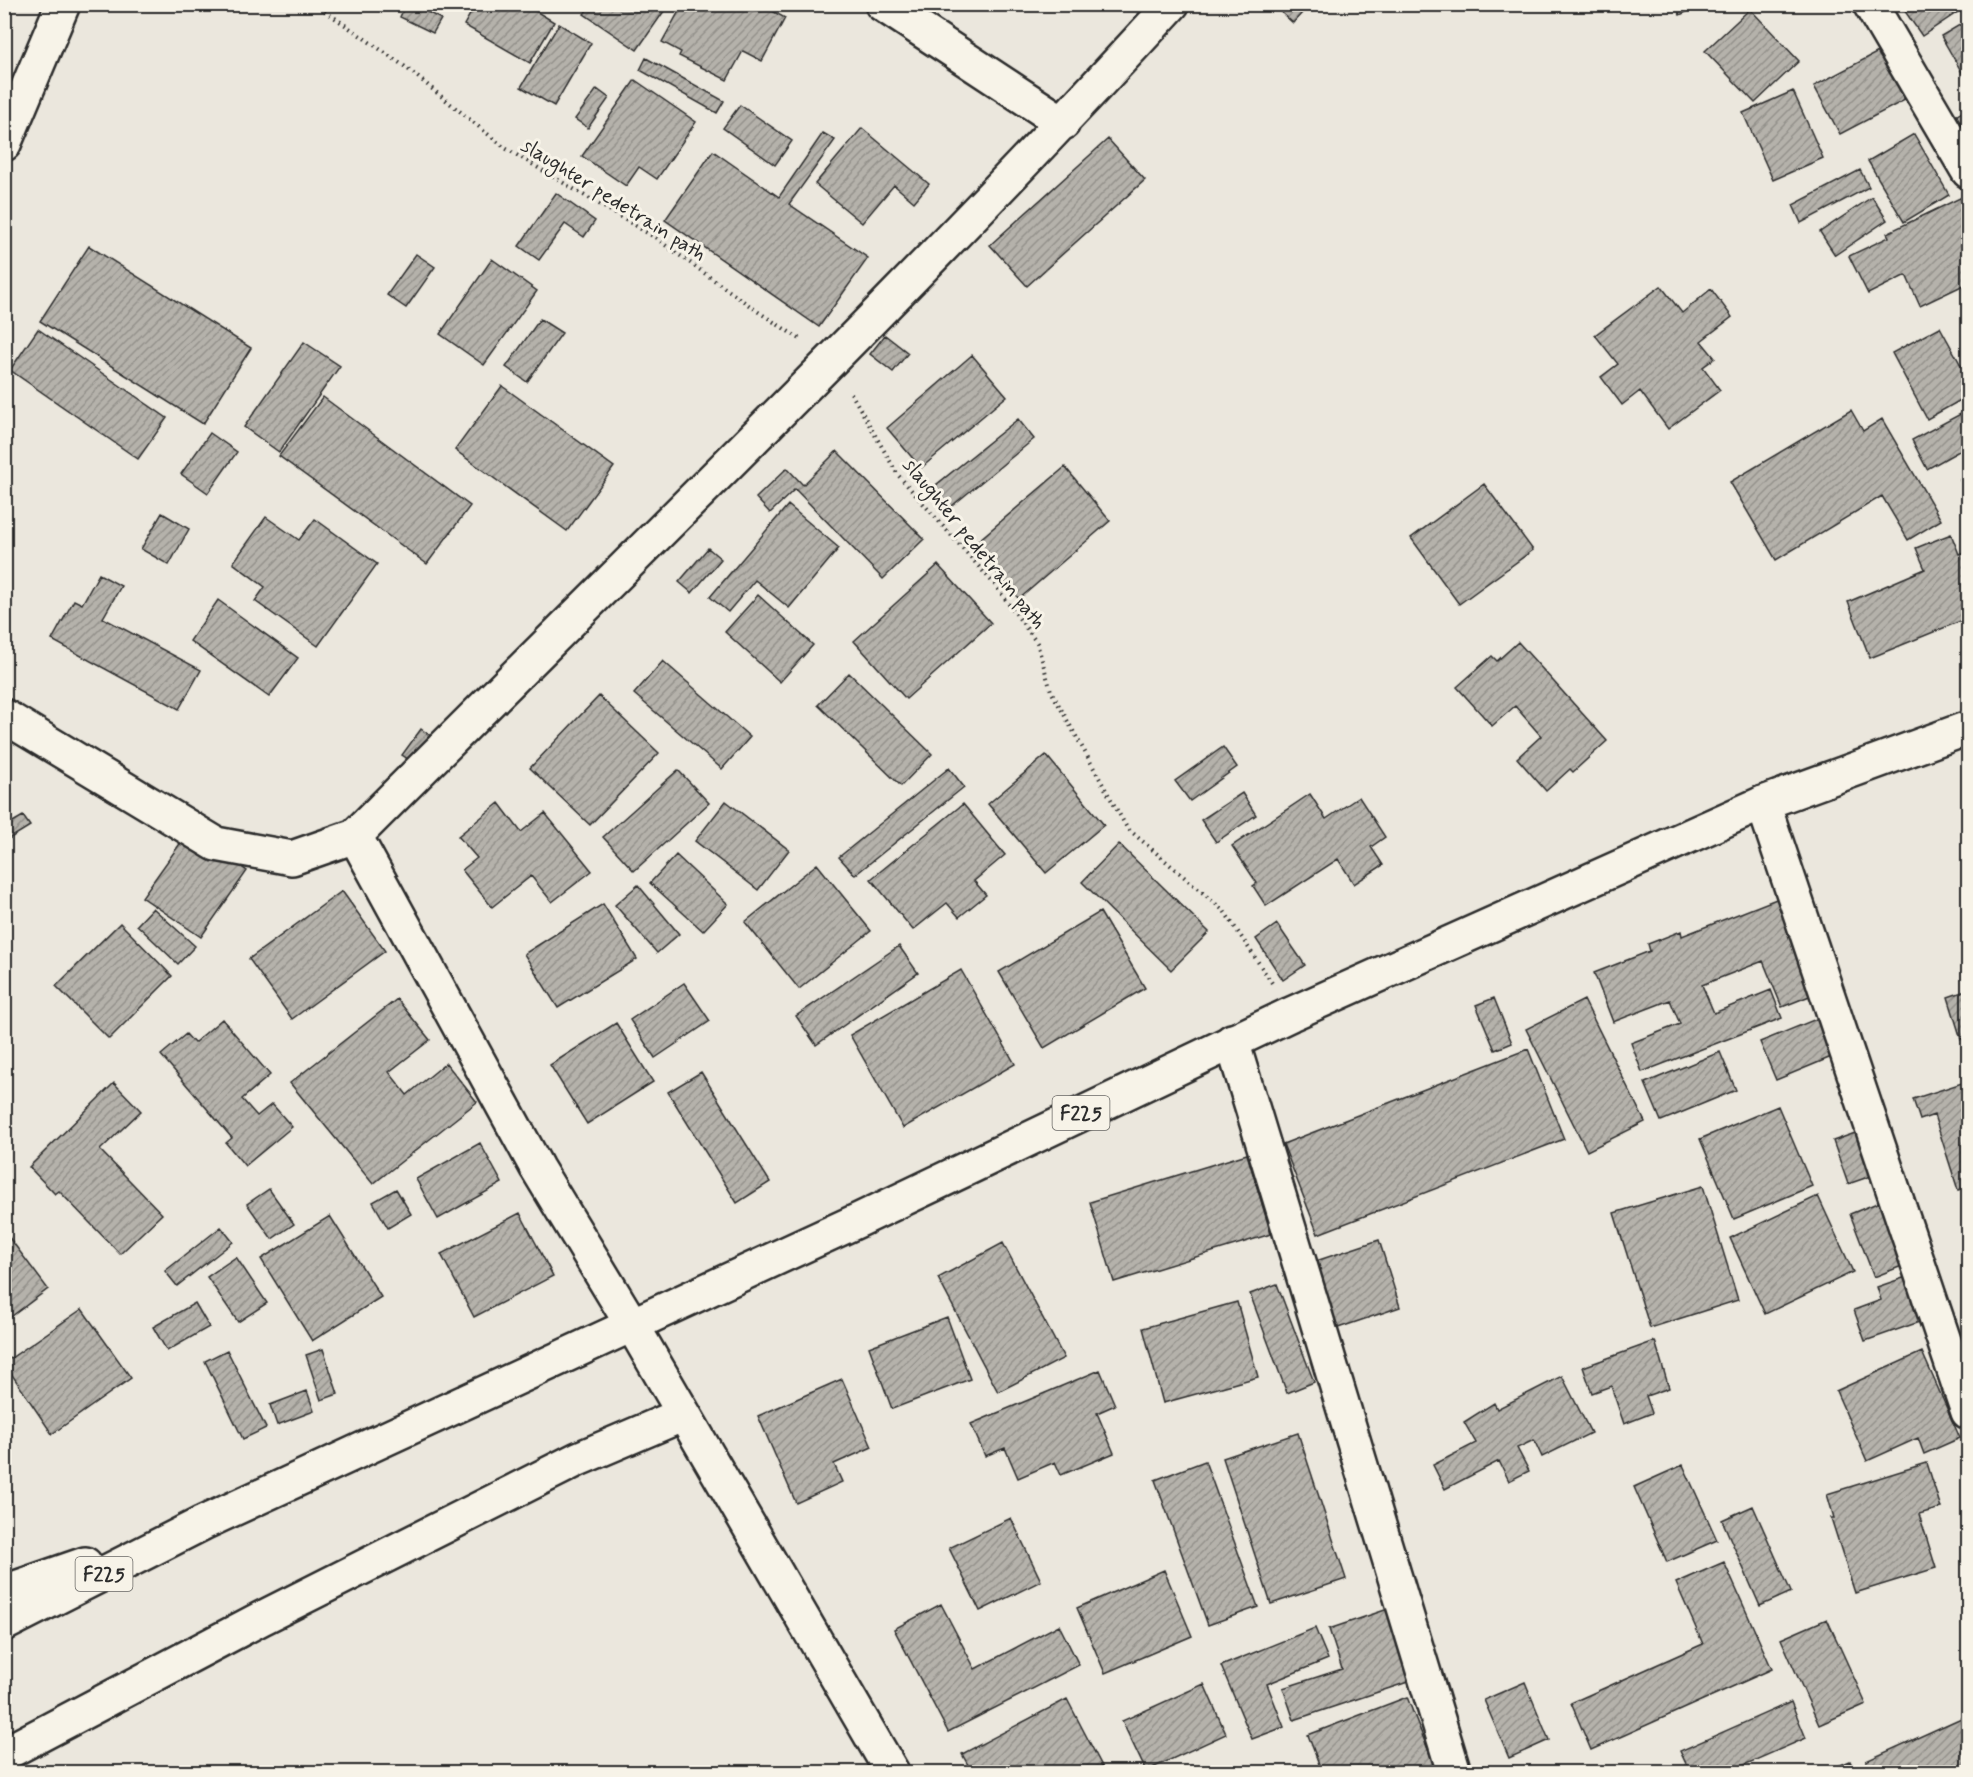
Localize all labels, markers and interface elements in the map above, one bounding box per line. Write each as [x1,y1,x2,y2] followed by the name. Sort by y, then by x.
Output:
[515,132,711,269] street label: slaughter pedetrain path
[896,452,1052,636] street label: slaughter pedetrain path
[1052,1096,1110,1130] road number: F225
[76,1557,132,1591] road number: F225

